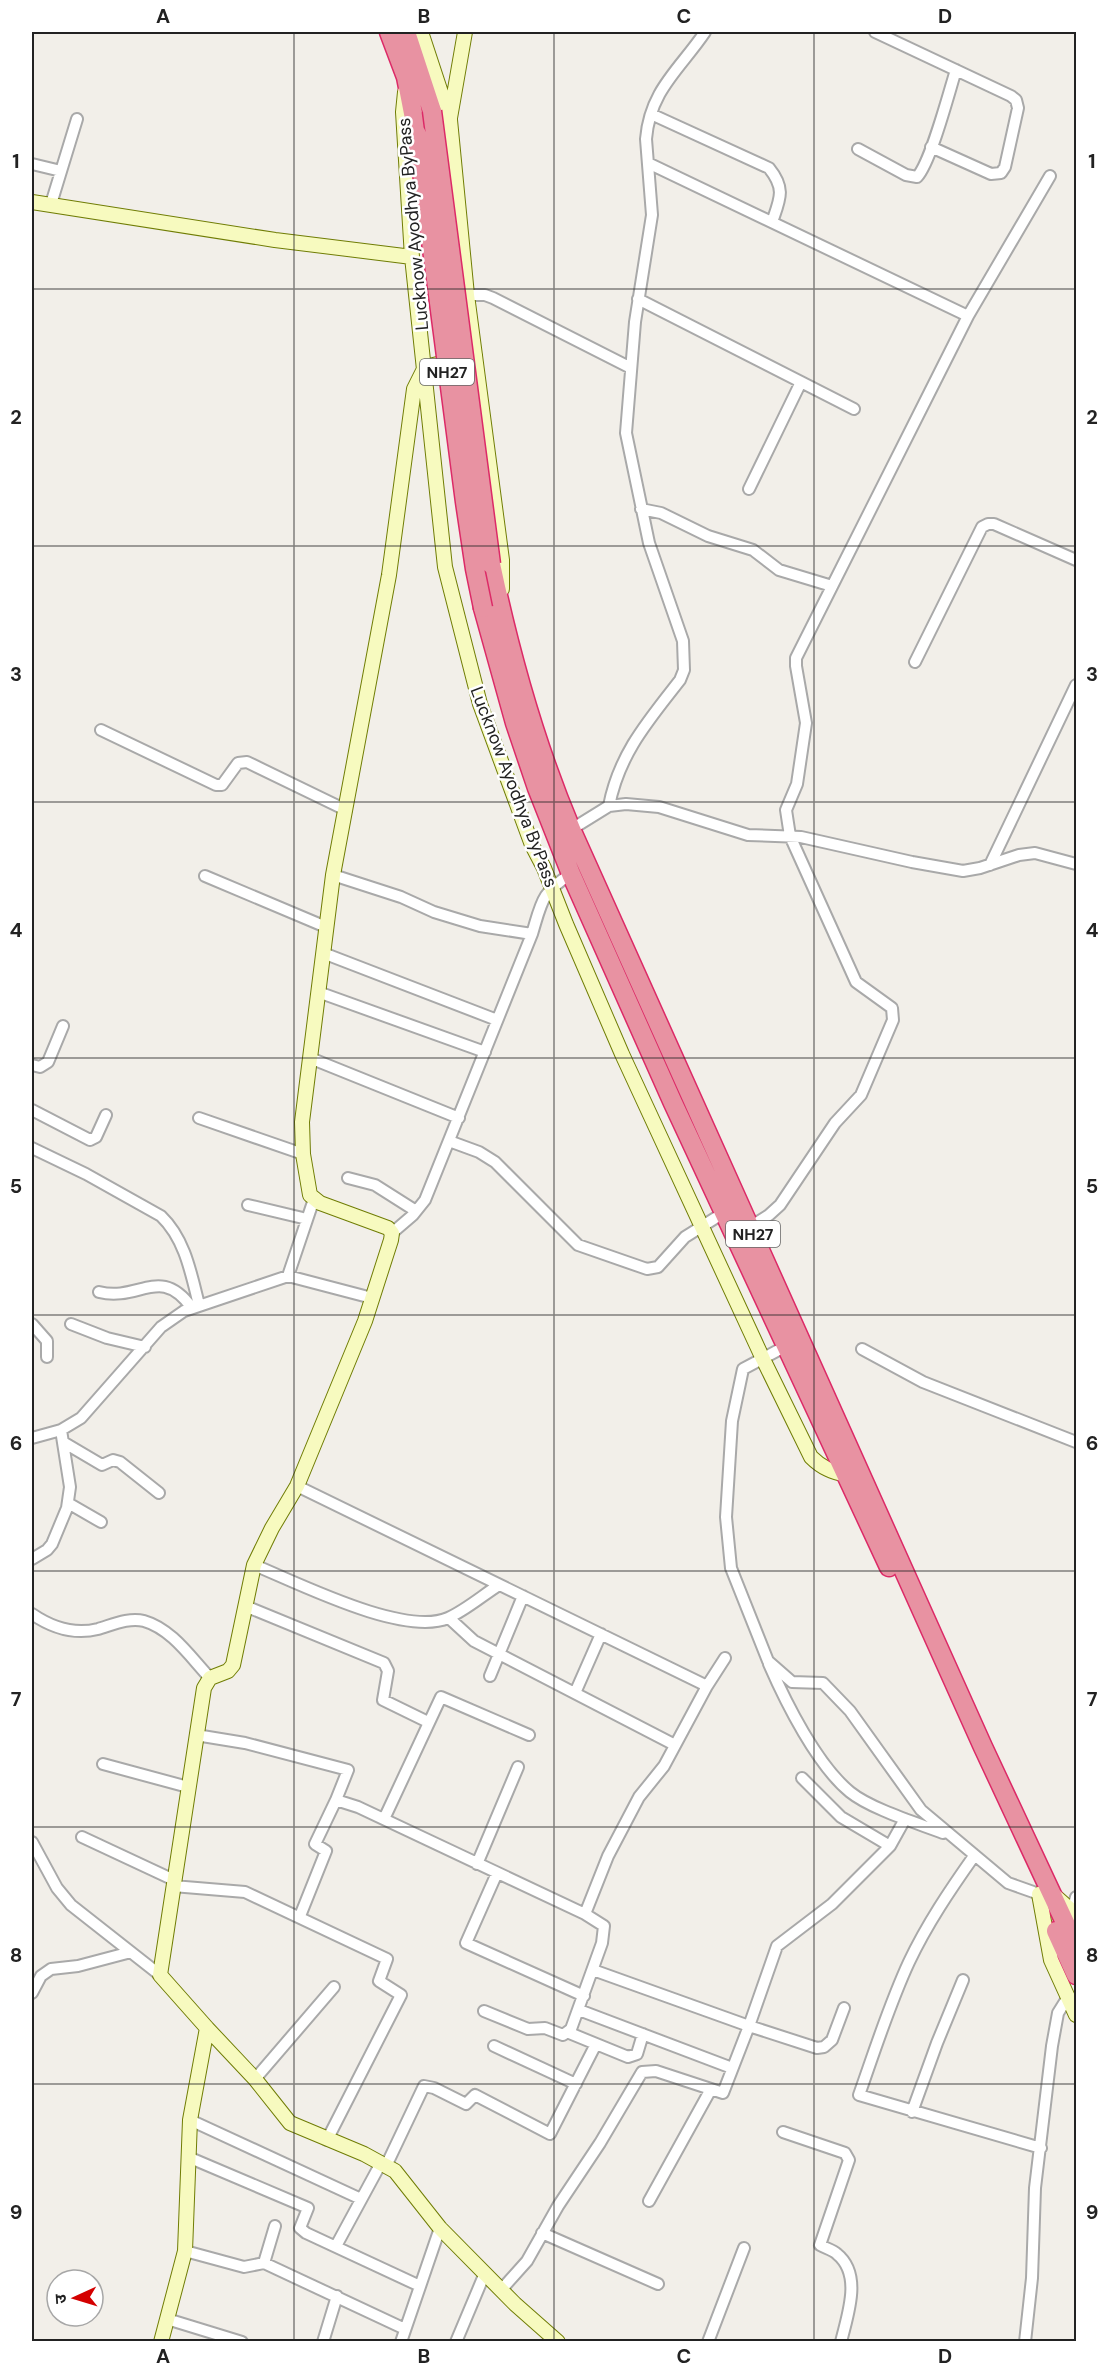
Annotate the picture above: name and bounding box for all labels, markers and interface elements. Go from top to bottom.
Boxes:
text: A [156,3,170,29]
text: B [418,3,430,29]
text: C [677,3,691,29]
text: D [938,3,952,29]
street label: Lucknow Ayodhya ByPass [392,117,434,331]
text: 1 [12,148,20,174]
text: 1 [1088,148,1096,174]
road number: NH27 [420,359,474,385]
text: 2 [10,404,22,430]
text: 2 [1086,404,1098,430]
text: 3 [10,661,22,687]
text: 3 [1086,661,1098,687]
street label: Lucknow Ayodhya ByPass [465,683,563,891]
text: 4 [10,917,23,943]
text: 4 [1086,917,1099,943]
text: 5 [10,1173,22,1199]
text: 5 [1086,1173,1098,1199]
road number: NH27 [726,1221,780,1247]
text: 6 [10,1430,22,1456]
text: 6 [1086,1430,1098,1456]
text: 7 [11,1686,22,1712]
text: 7 [1087,1686,1098,1712]
text: 8 [10,1942,22,1968]
text: 8 [1086,1942,1098,1968]
text: 9 [10,2199,22,2225]
text: 9 [1086,2199,1098,2225]
north arrow [45,2268,105,2328]
text: उ [50,2293,71,2304]
text: A [156,2343,170,2369]
text: B [418,2343,430,2369]
text: C [677,2343,691,2369]
text: D [938,2343,952,2369]

